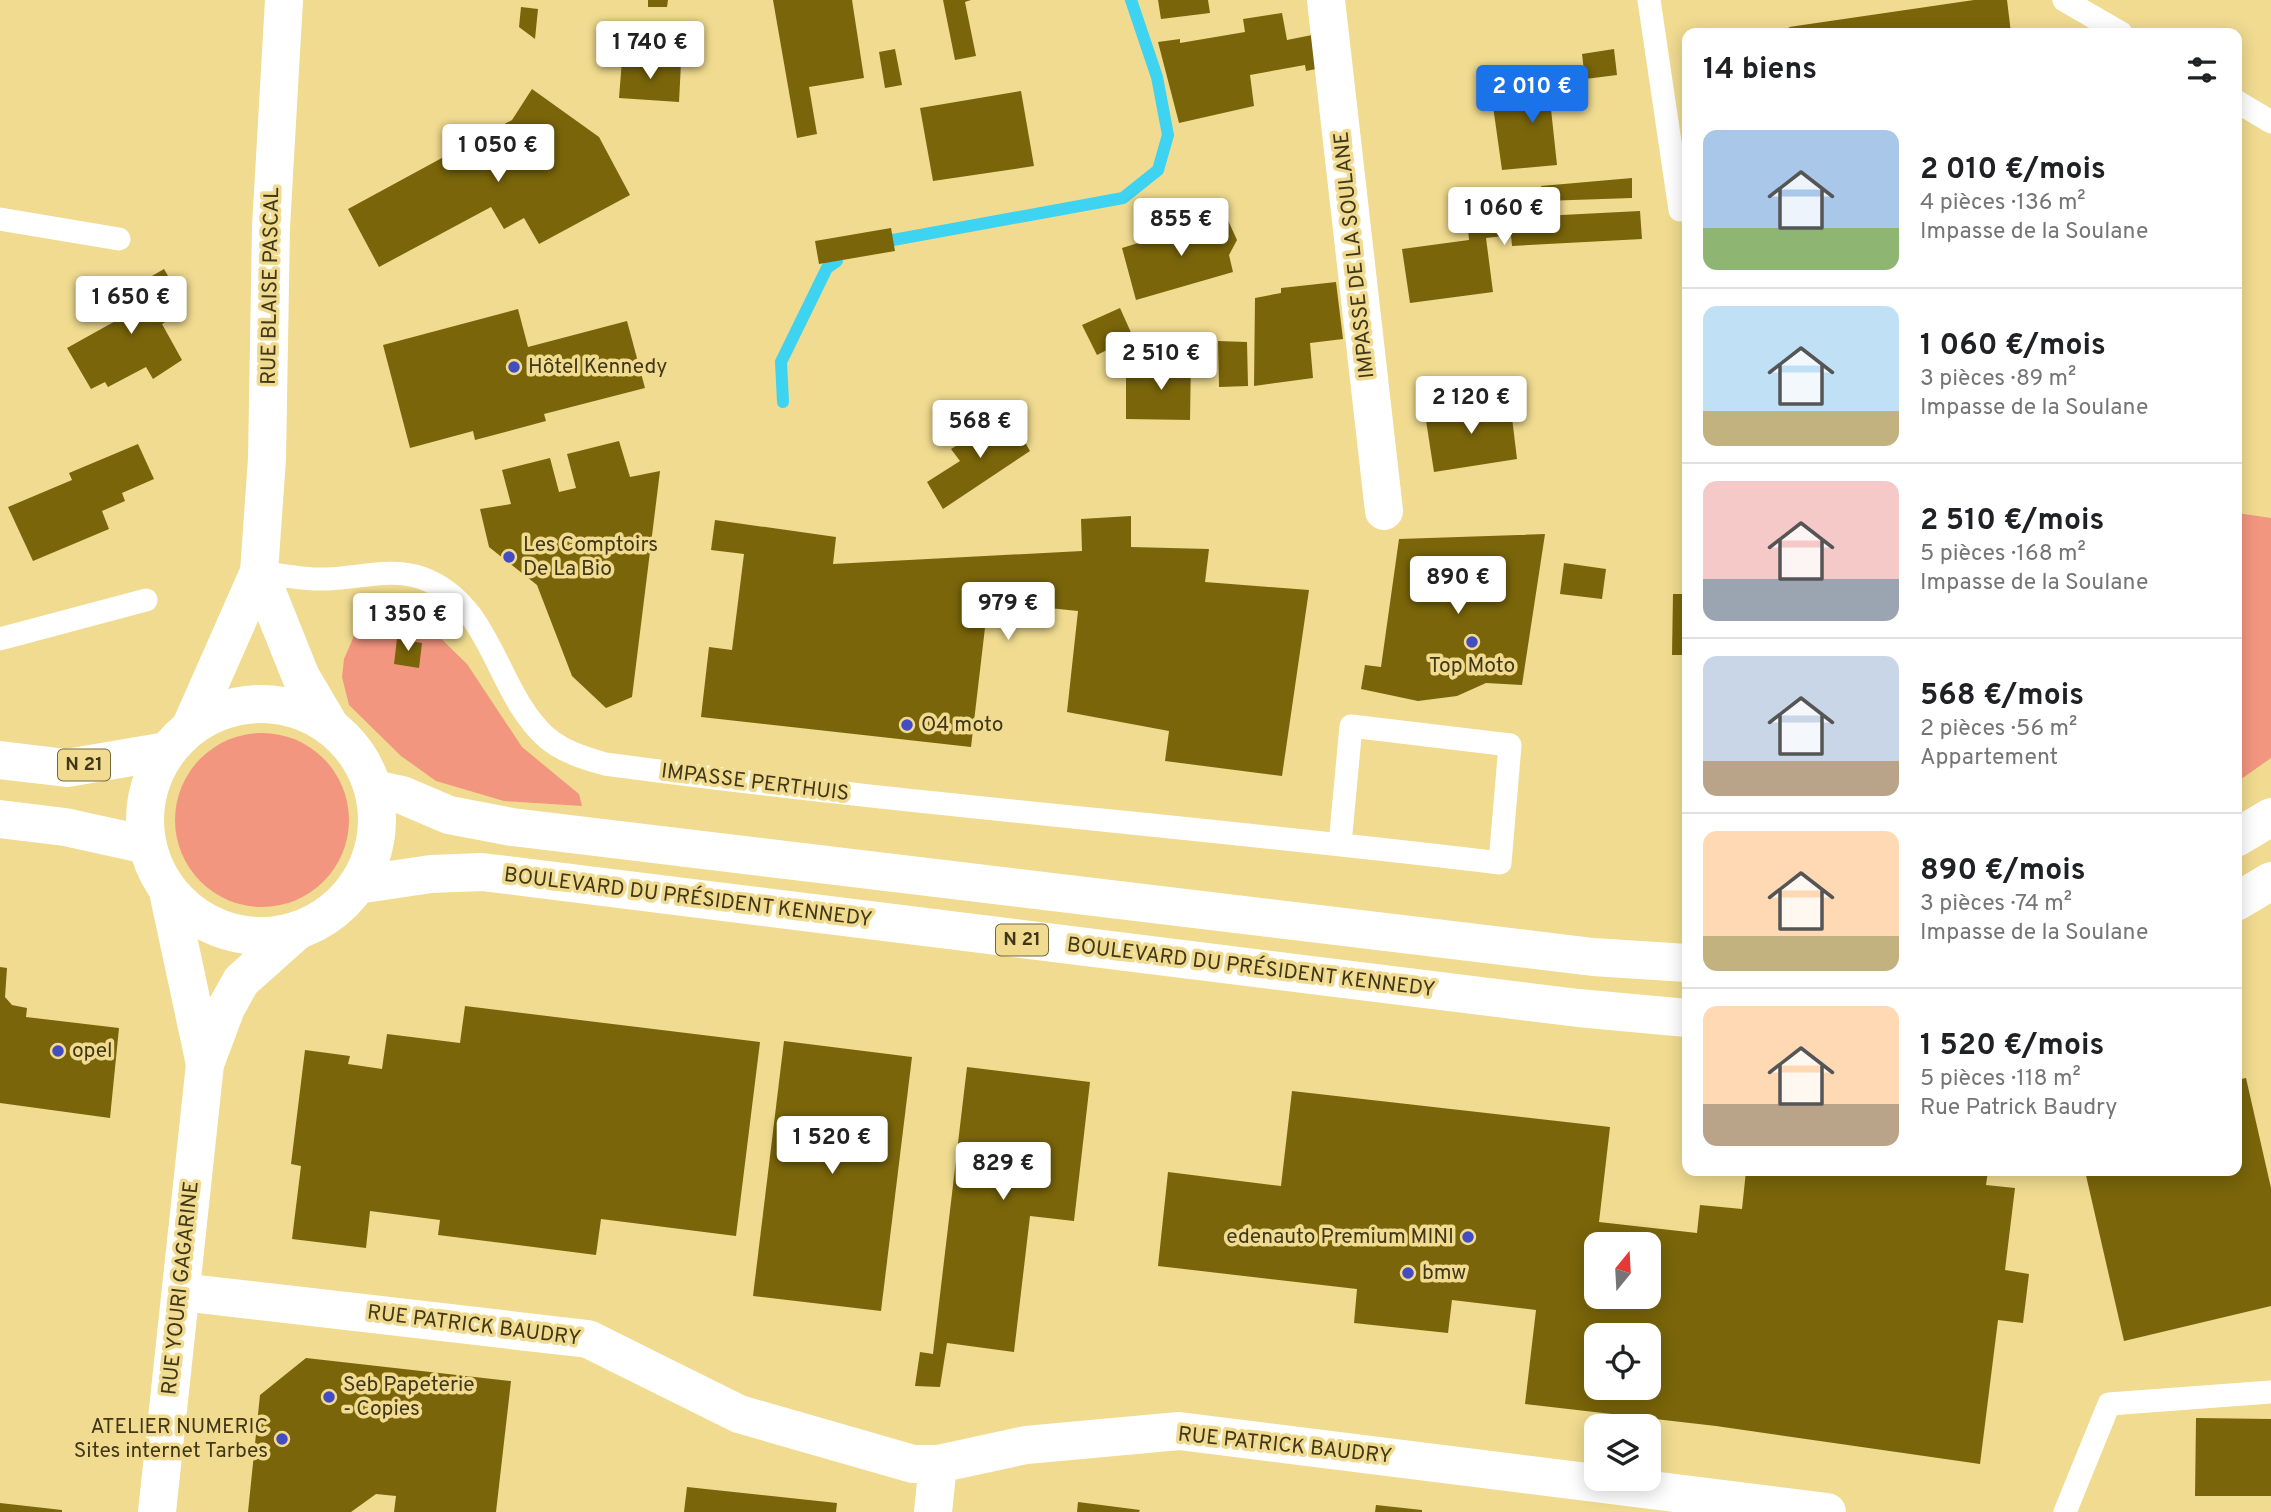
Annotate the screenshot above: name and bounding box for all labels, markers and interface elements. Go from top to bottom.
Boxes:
pin: 1 740 € [585,22,715,81]
text: 1 740 € [612,29,688,58]
icon: filters [2183,51,2221,89]
text: 14 biens [1703,52,1817,89]
pin: 2 010 € [1467,66,1597,125]
text: 2 010 € [1492,73,1572,102]
pin: 1 050 € [433,124,563,184]
street label: IMPASSE DE LA SOULANE [1329,130,1381,380]
text: 1 050 € [458,132,538,161]
text: 2 010 €/mois [1920,152,2106,189]
icon: home [1759,158,1843,242]
street label: RUE BLAISE PASCAL [256,187,286,385]
pin: 1 060 € [1439,188,1569,247]
text: 4 pièces · 136 m² [1920,189,2086,218]
text: 1 060 € [1464,195,1544,224]
pin: 855 € [1132,198,1230,258]
text: 855 € [1150,206,1212,235]
text: Impasse de la Soulane [1920,218,2148,247]
pin: 1 650 € [66,276,196,336]
text: 1 650 € [92,284,170,313]
text: 1 060 €/mois [1920,328,2106,365]
pin: 2 510 € [1096,332,1226,392]
icon: home [1759,334,1843,418]
text: 2 510 € [1122,340,1200,369]
place label: Hôtel Kennedy [528,354,667,381]
marker: Hôtel Kennedy [506,359,522,375]
text: 3 pièces · 89 m² [1920,365,2076,394]
pin: 2 120 € [1406,376,1536,436]
text: 2 120 € [1432,384,1510,413]
text: Impasse de la Soulane [1920,394,2148,423]
pin: 568 € [931,400,1029,460]
text: 568 € [948,408,1012,437]
text: 2 510 €/mois [1920,503,2104,540]
icon: home [1759,509,1843,593]
place label: Les Comptoirs De La Bio [523,532,658,583]
text: 5 pièces · 168 m² [1920,540,2086,569]
marker: Les Comptoirs De La Bio [501,549,517,565]
pin: 890 € [1409,556,1507,616]
text: 890 € [1426,564,1490,593]
text: Impasse de la Soulane [1920,569,2148,598]
pin: 979 € [959,582,1057,642]
text: 979 € [978,590,1038,619]
pin: 1 350 € [343,594,473,653]
text: 1 350 € [369,601,447,630]
marker: Top Moto [1464,634,1480,650]
place label: Top Moto [1429,653,1515,680]
text: 568 €/mois [1920,678,2084,715]
icon: home [1759,684,1843,768]
place label: O4 moto [921,712,1003,739]
text: 2 pièces · 56 m² [1920,715,2077,744]
marker: O4 moto [899,717,915,733]
text: Appartement [1920,744,2058,773]
road number: N 21 [58,750,110,780]
street label: IMPASSE PERTHUIS [659,758,851,808]
text: 890 €/mois [1920,853,2085,890]
icon: home [1759,859,1843,943]
street label: BOULEVARD DU PRÉSIDENT KENNEDY [502,861,874,934]
text: 3 pièces · 74 m² [1920,890,2072,919]
text: Impasse de la Soulane [1920,919,2148,948]
road number: N 21 [996,924,1048,956]
street label: BOULEVARD DU PRÉSIDENT KENNEDY [1065,931,1437,1004]
text: 1 520 €/mois [1920,1028,2104,1065]
icon: home [1759,1034,1843,1118]
place label: opel [72,1038,113,1065]
marker: opel [50,1043,66,1059]
text: 5 pièces · 118 m² [1920,1065,2081,1094]
text: Rue Patrick Baudry [1920,1094,2117,1123]
pin: 1 520 € [767,1116,897,1176]
text: 1 520 € [793,1124,871,1153]
pin: 829 € [954,1142,1052,1202]
text: 829 € [972,1150,1034,1179]
street label: RUE YOURI GAGARINE [156,1180,206,1396]
place label: edenauto Premium MINI [1226,1224,1454,1251]
marker: edenauto Premium MINI [1460,1229,1476,1245]
north arrow [1584,1232,1661,1309]
map controls [1584,1232,1661,1491]
place label: bmw [1422,1260,1466,1287]
marker: bmw [1400,1265,1416,1281]
street label: RUE PATRICK BAUDRY [366,1299,582,1353]
button: locate [1584,1323,1661,1400]
place label: Seb Papeterie - Copies [343,1372,475,1423]
marker: Seb Papeterie - Copies [321,1389,337,1405]
place label: ATELIER NUMERIC Sites internet Tarbes [74,1414,268,1465]
button: layers [1584,1414,1661,1491]
street label: RUE PATRICK BAUDRY [1177,1421,1393,1471]
marker: ATELIER NUMERIC Sites internet Tarbes [274,1431,290,1447]

